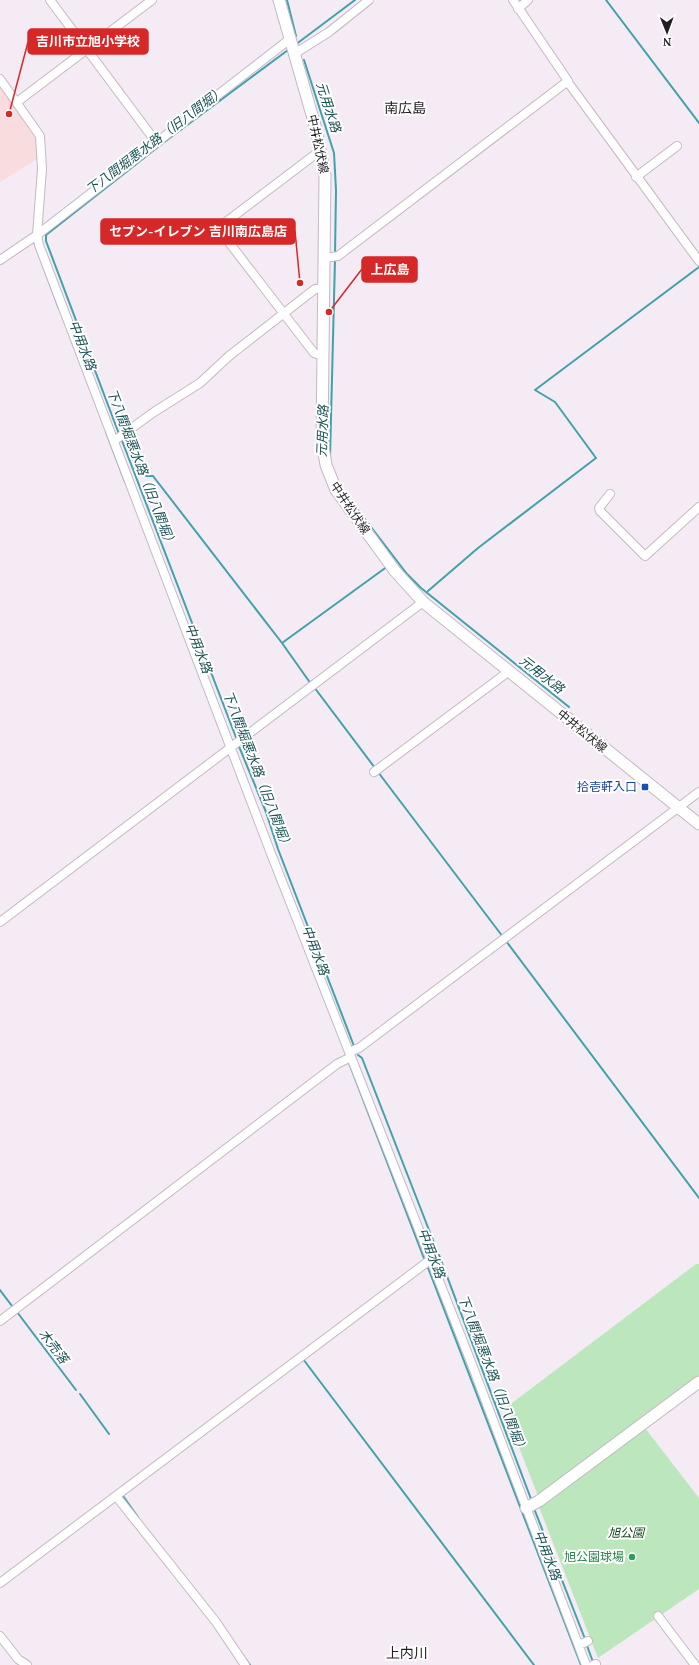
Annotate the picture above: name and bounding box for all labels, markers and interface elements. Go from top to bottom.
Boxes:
north arrow [647,12,687,52]
callout: 吉川市立旭小学校 [28,29,148,54]
text: 吉川市立旭小学校 [36,32,140,50]
text: N [662,35,671,49]
water label: 元用水路 [312,79,346,135]
water label: 下八間堀悪水路（旧八間堀） [82,82,228,198]
district label: 南広島 [384,98,426,117]
street label: 中井松伏線 [305,113,332,175]
callout: セブン-イレブン 吉川南広島店 [101,219,295,244]
text: セブン-イレブン 吉川南広島店 [109,222,287,240]
callout: 上広島 [362,257,417,282]
text: 上広島 [370,260,410,278]
water label: 中用水路 [65,317,101,373]
water label: 下八間堀悪水路（旧八間堀） [103,386,181,550]
water label: 元用水路 [312,404,332,457]
street label: 中井松伏線 [327,479,373,537]
water label: 中用水路 [181,620,217,676]
water label: 元用水路 [516,651,569,698]
water label: 下八間堀悪水路（旧八間堀） [219,688,297,852]
street label: 中井松伏線 [554,706,610,755]
place label: 拾壱軒入口 [577,779,637,794]
marker: 拾壱軒入口 [640,782,650,792]
water label: 中用水路 [298,922,334,978]
water label: 中用水路 [414,1225,450,1281]
water label: 下八間堀悪水路（旧八間堀） [454,1292,532,1456]
water label: 木売落 [35,1325,74,1369]
park label: 旭公園 [608,1525,646,1540]
water label: 中用水路 [530,1527,566,1583]
place label: 旭公園球場 [564,1549,624,1564]
marker: 旭公園球場 [627,1552,637,1562]
district label: 上内川 [386,1643,428,1662]

